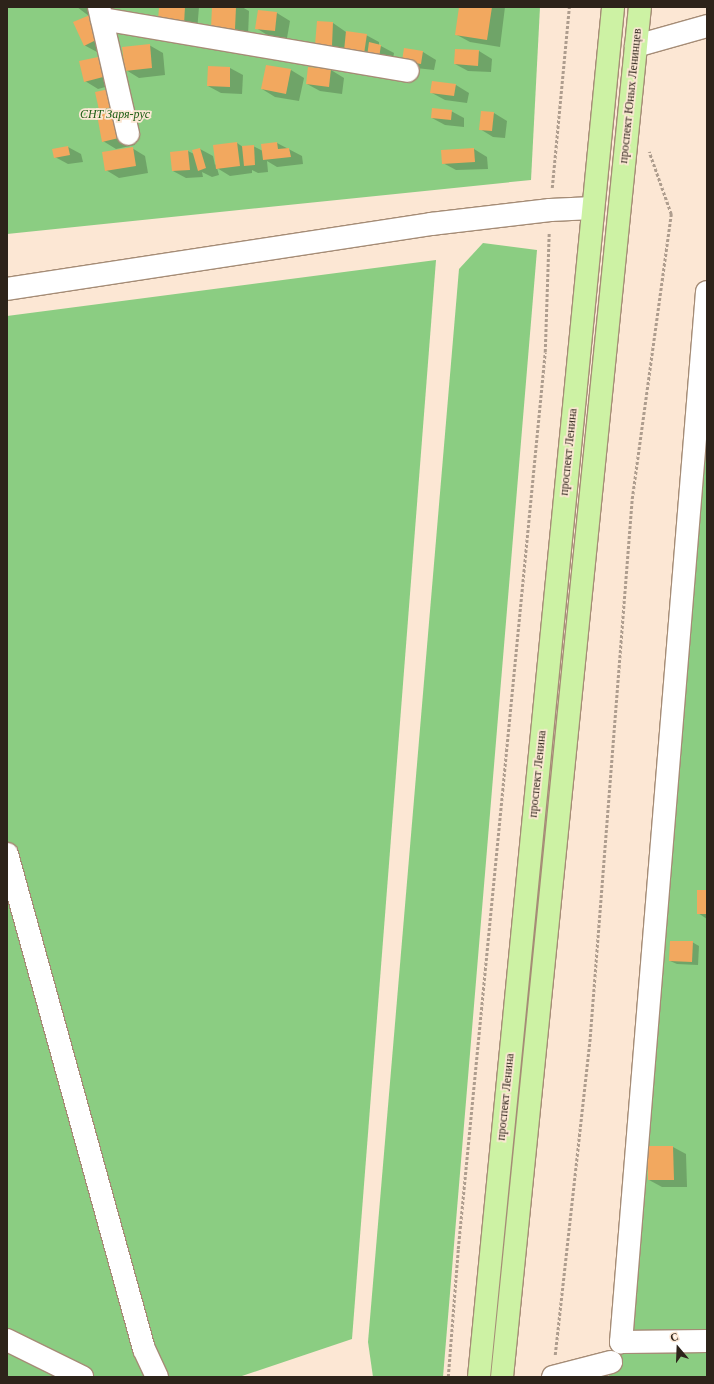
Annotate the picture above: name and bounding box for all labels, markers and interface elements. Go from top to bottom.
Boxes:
street label: проспект Юных Ленинцев [617,28,645,164]
park label: СНТ Заря-рус [80,108,150,122]
street label: проспект Ленина [557,408,581,496]
street label: проспект Ленина [526,730,550,818]
street label: проспект Ленина [494,1053,518,1141]
north arrow [658,1328,698,1368]
text: С [668,1330,680,1344]

